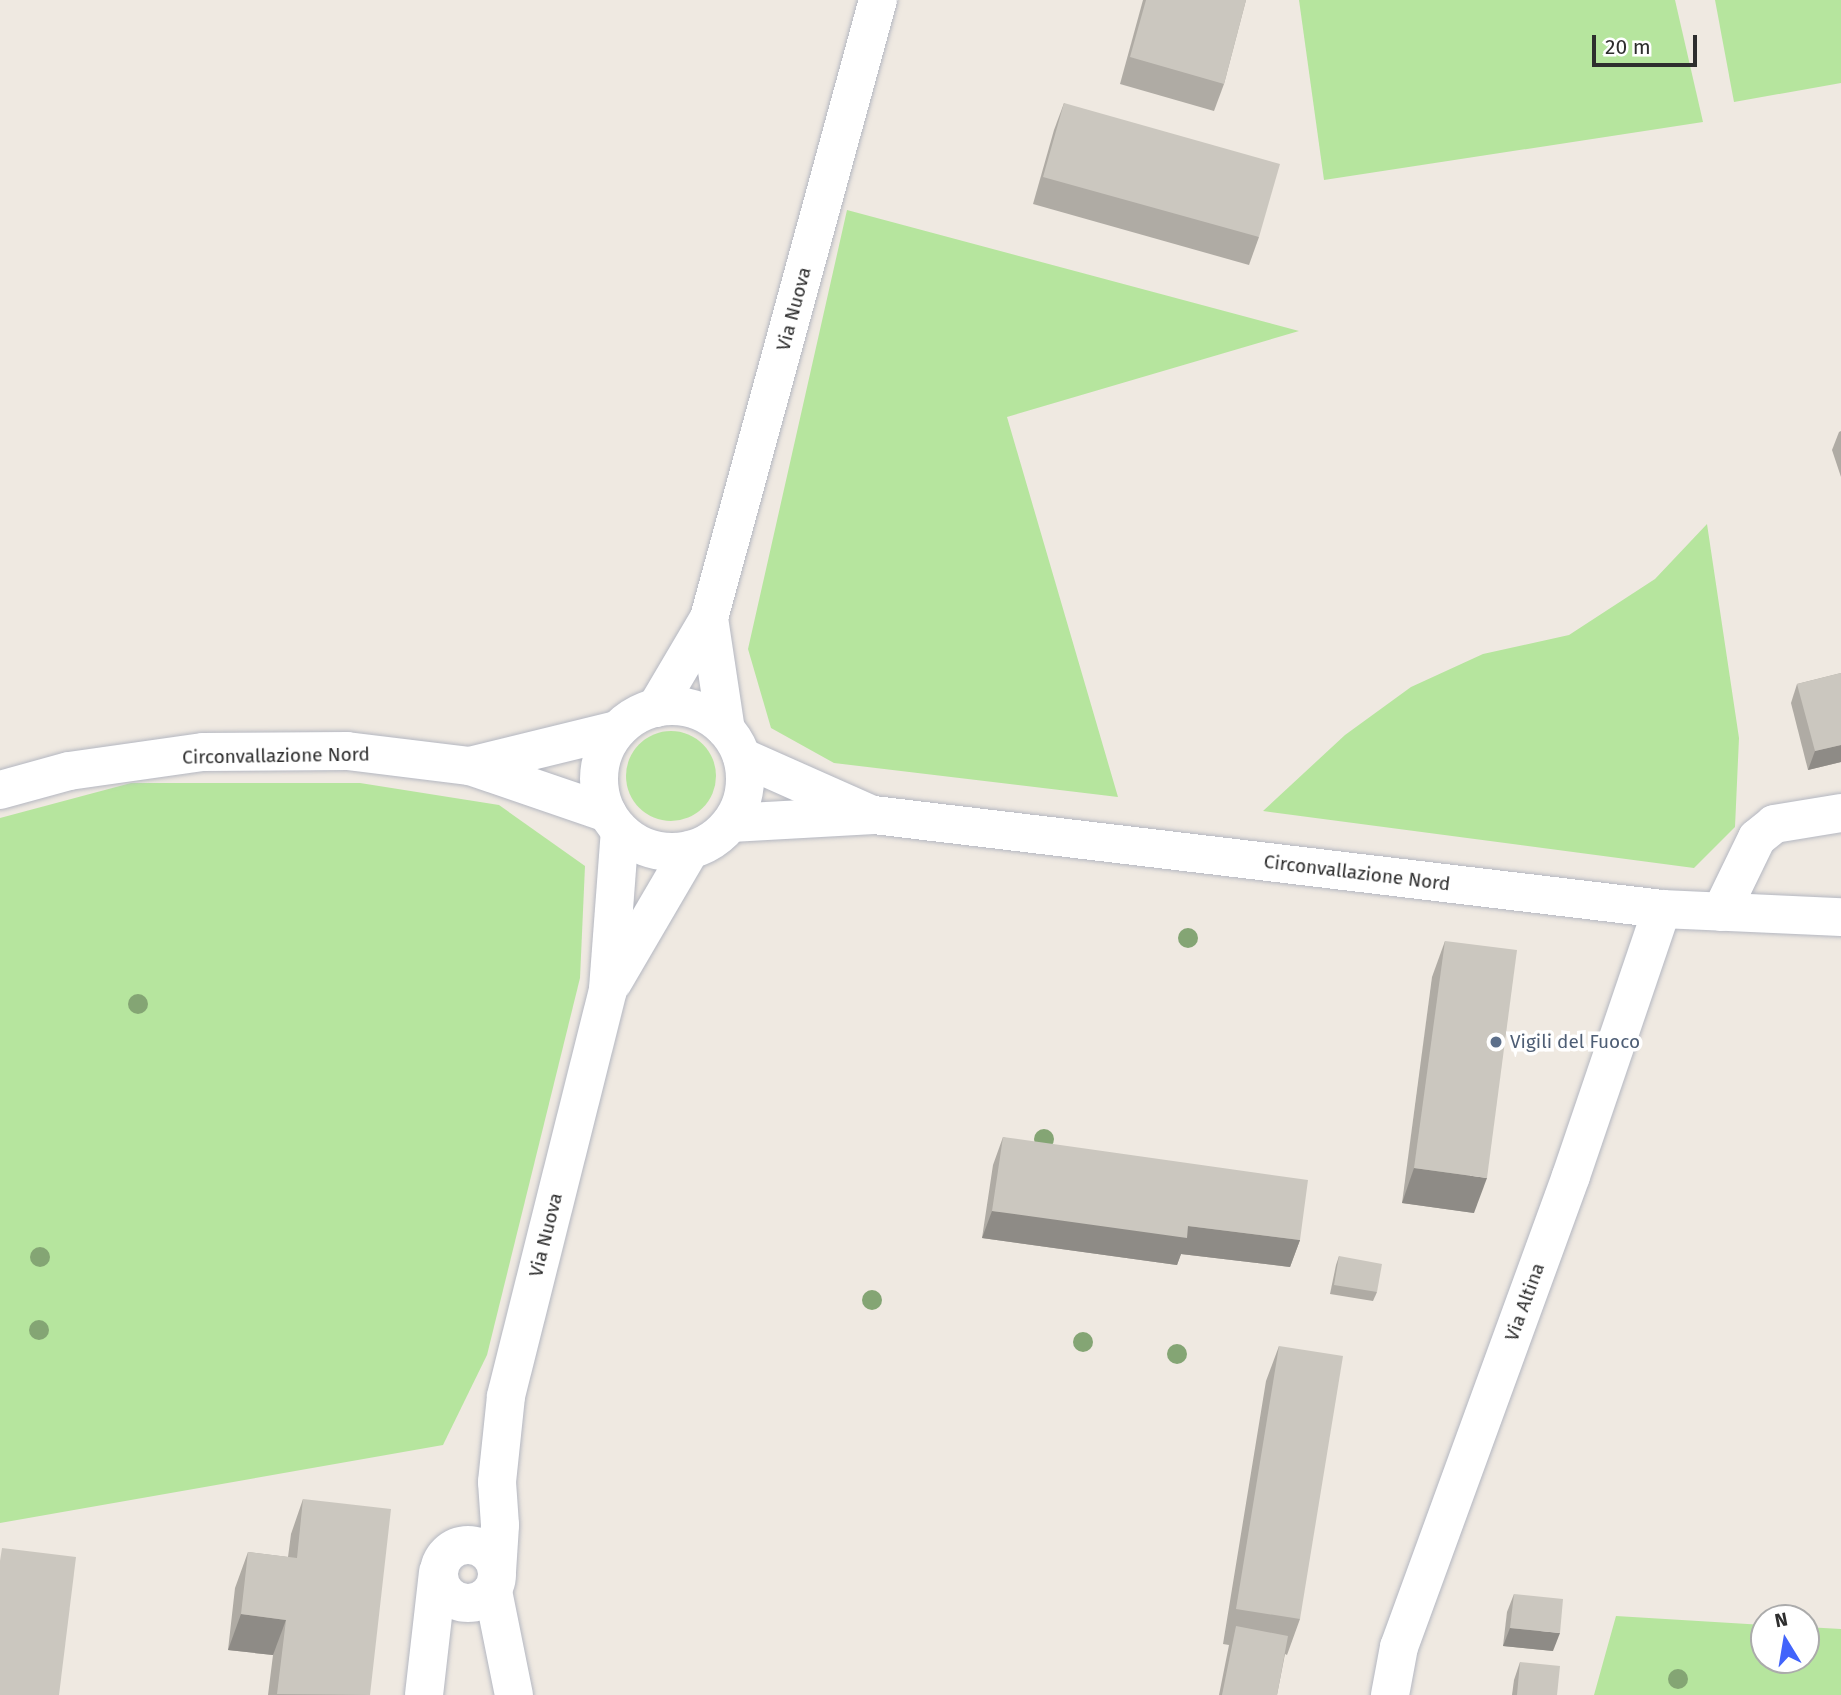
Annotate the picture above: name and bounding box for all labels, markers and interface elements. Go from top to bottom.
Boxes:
scale bar [1596,21,1701,65]
text: 20 m [1605,34,1651,60]
street label: Via Nuova [772,265,816,353]
street label: Circonvallazione Nord [182,743,370,769]
street label: Circonvallazione Nord [1263,850,1451,896]
place label: Vigili del Fuoco [1510,1031,1640,1053]
marker: Vigili del Fuoco [1488,1034,1504,1050]
street label: Via Nuova [525,1191,567,1279]
street label: Via Altina [1500,1260,1550,1344]
north arrow [1750,1604,1820,1674]
text: N [1773,1607,1790,1632]

